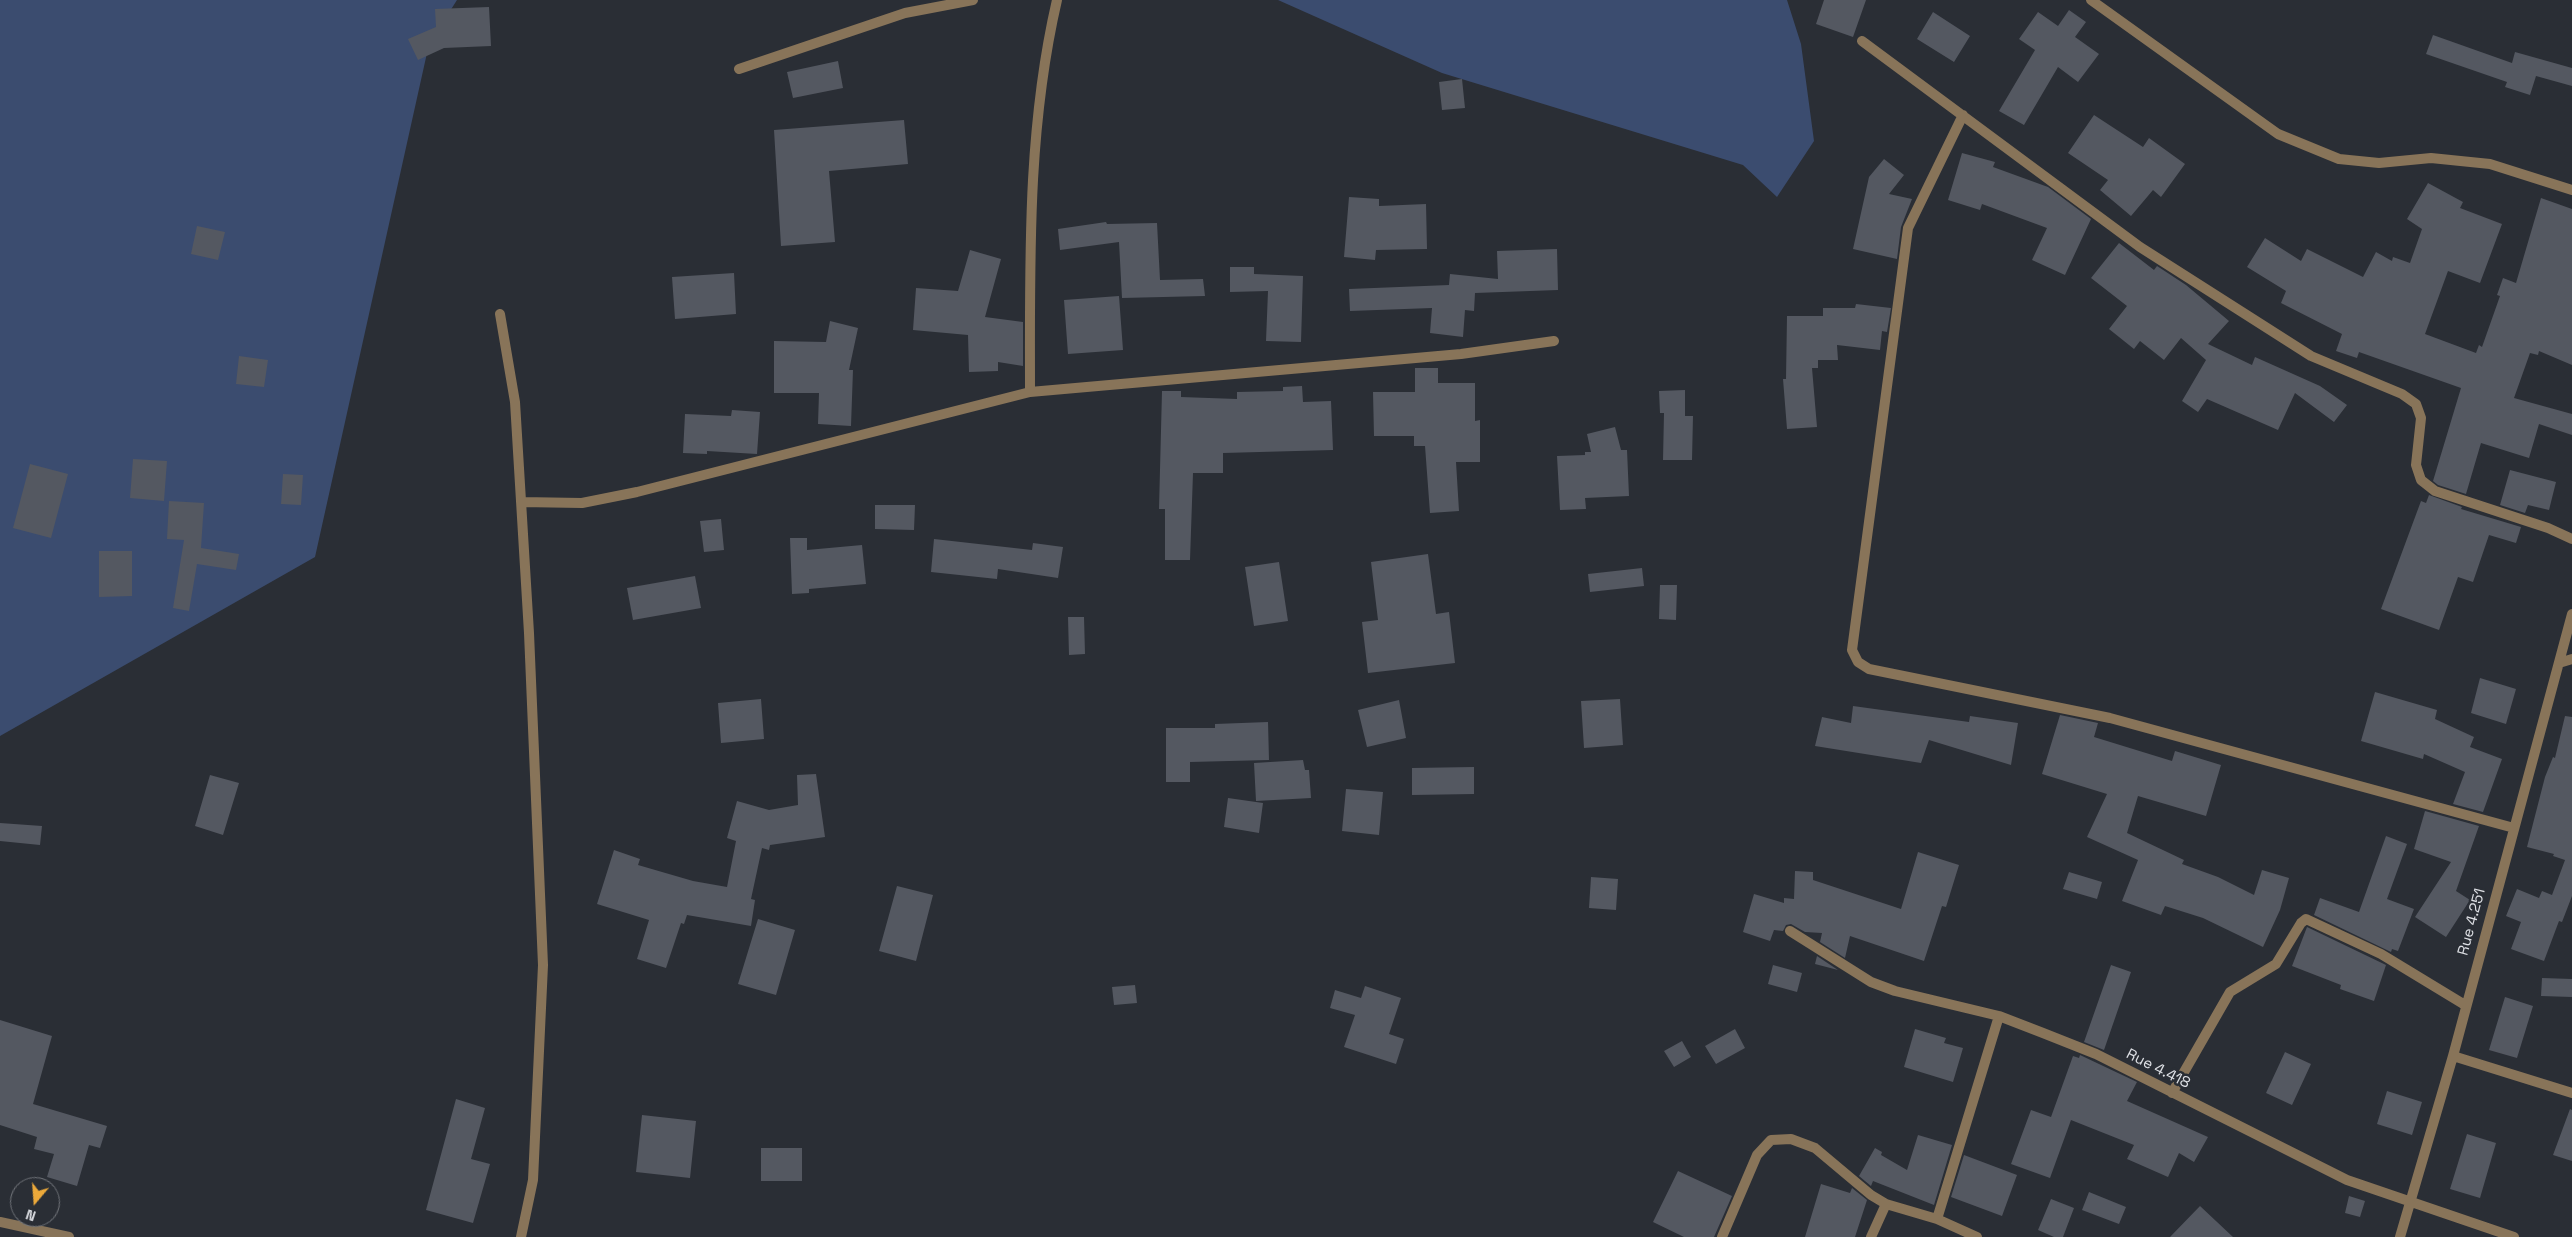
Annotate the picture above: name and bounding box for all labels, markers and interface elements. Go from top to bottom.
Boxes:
street label: Rue 4.251 [2454,887,2490,957]
street label: Rue 4.418 [2123,1045,2193,1093]
north arrow [10,1177,60,1227]
text: N [23,1205,38,1225]

